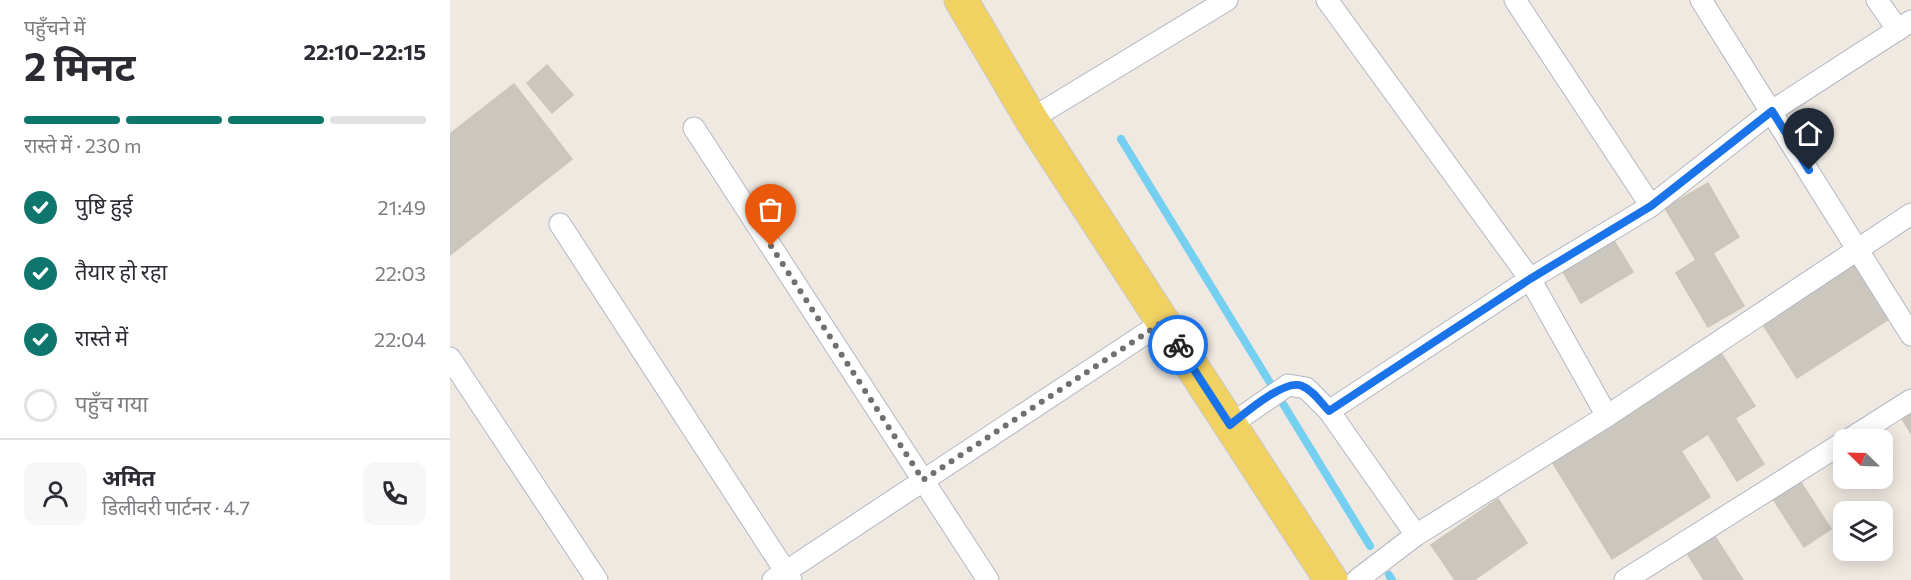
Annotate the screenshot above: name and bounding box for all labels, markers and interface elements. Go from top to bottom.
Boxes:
text: पहुँचने में [24,15,86,39]
text: 22:10–22:15 [303,38,426,65]
text: 2 मिनट [24,41,136,89]
pin [1783,108,1834,170]
icon: home [1792,117,1825,150]
text: रास्ते में · 230 m [24,133,142,157]
pin [745,184,796,246]
icon: check [24,191,57,224]
text: पुष्टि हुई [75,192,133,219]
icon: bag [754,193,787,226]
text: 21:49 [378,195,426,219]
icon: check [24,257,57,290]
text: तैयार हो रहा [75,258,167,285]
text: 22:03 [375,261,426,285]
courier [1148,315,1208,375]
icon: check [24,323,57,356]
text: रास्ते में [75,324,128,351]
text: 22:04 [374,327,426,351]
icon: bike [1162,329,1195,362]
text: पहुँच गया [75,390,148,417]
north arrow [1833,429,1893,489]
map controls [1833,429,1893,561]
button: person [24,462,87,525]
button: phone [363,462,426,525]
text: अमित [102,464,155,491]
text: डिलीवरी पार्टनर · 4.7 [102,495,250,519]
button: layers [1833,501,1893,561]

